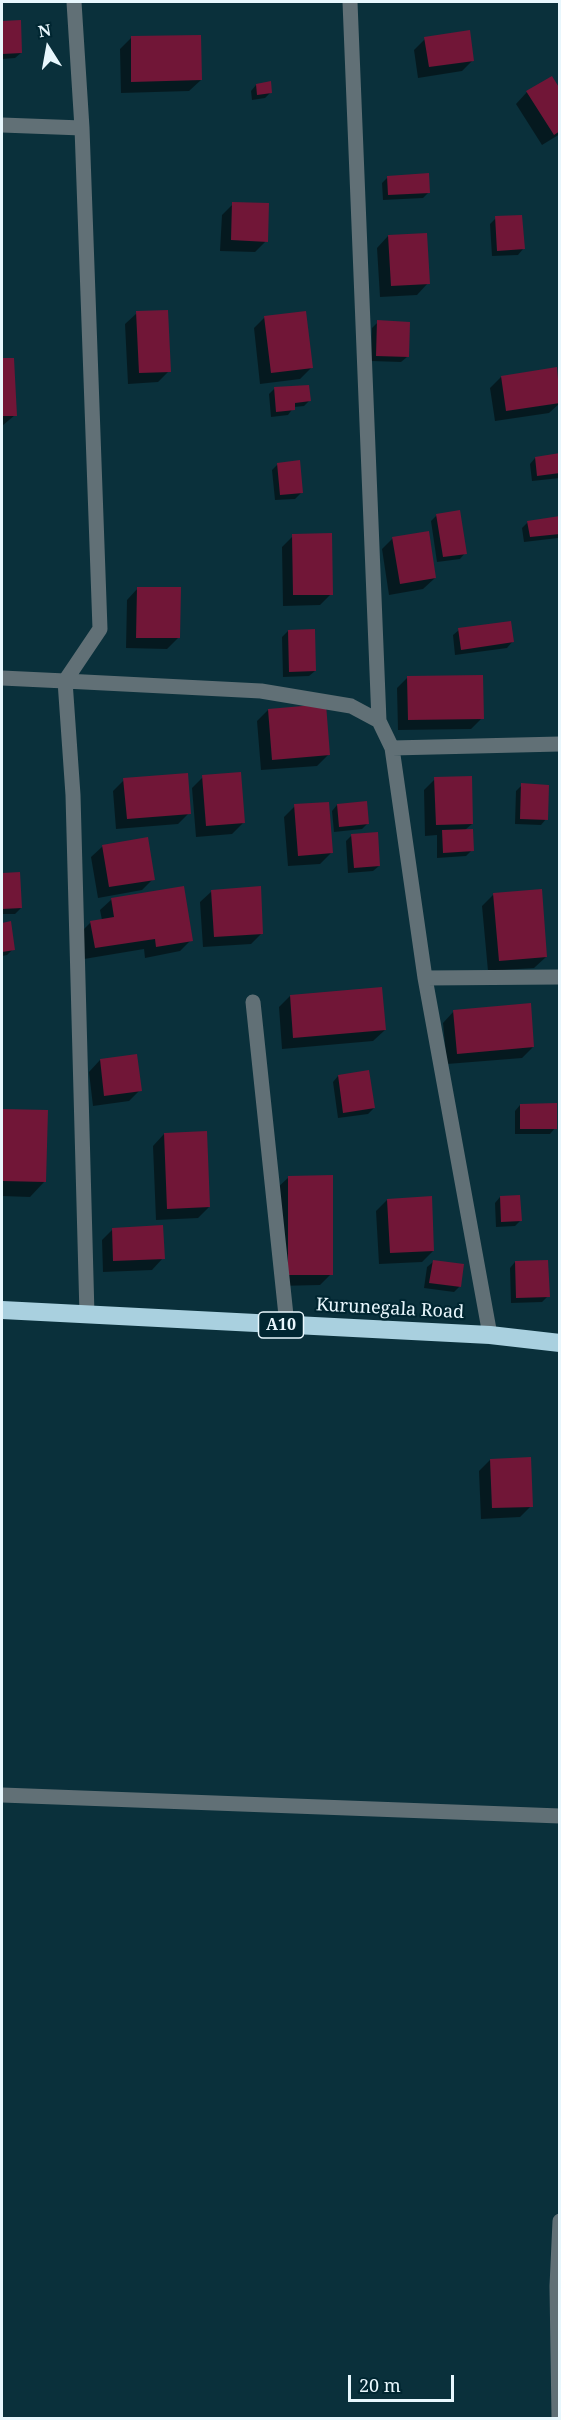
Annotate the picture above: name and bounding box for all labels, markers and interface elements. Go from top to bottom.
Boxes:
north arrow [18,18,78,78]
text: N [36,18,53,42]
street label: Kurunegala Road [315,1294,465,1324]
road number: A10 [258,1312,304,1338]
scale bar [351,2363,458,2401]
text: 20 m [359,2373,401,2397]

